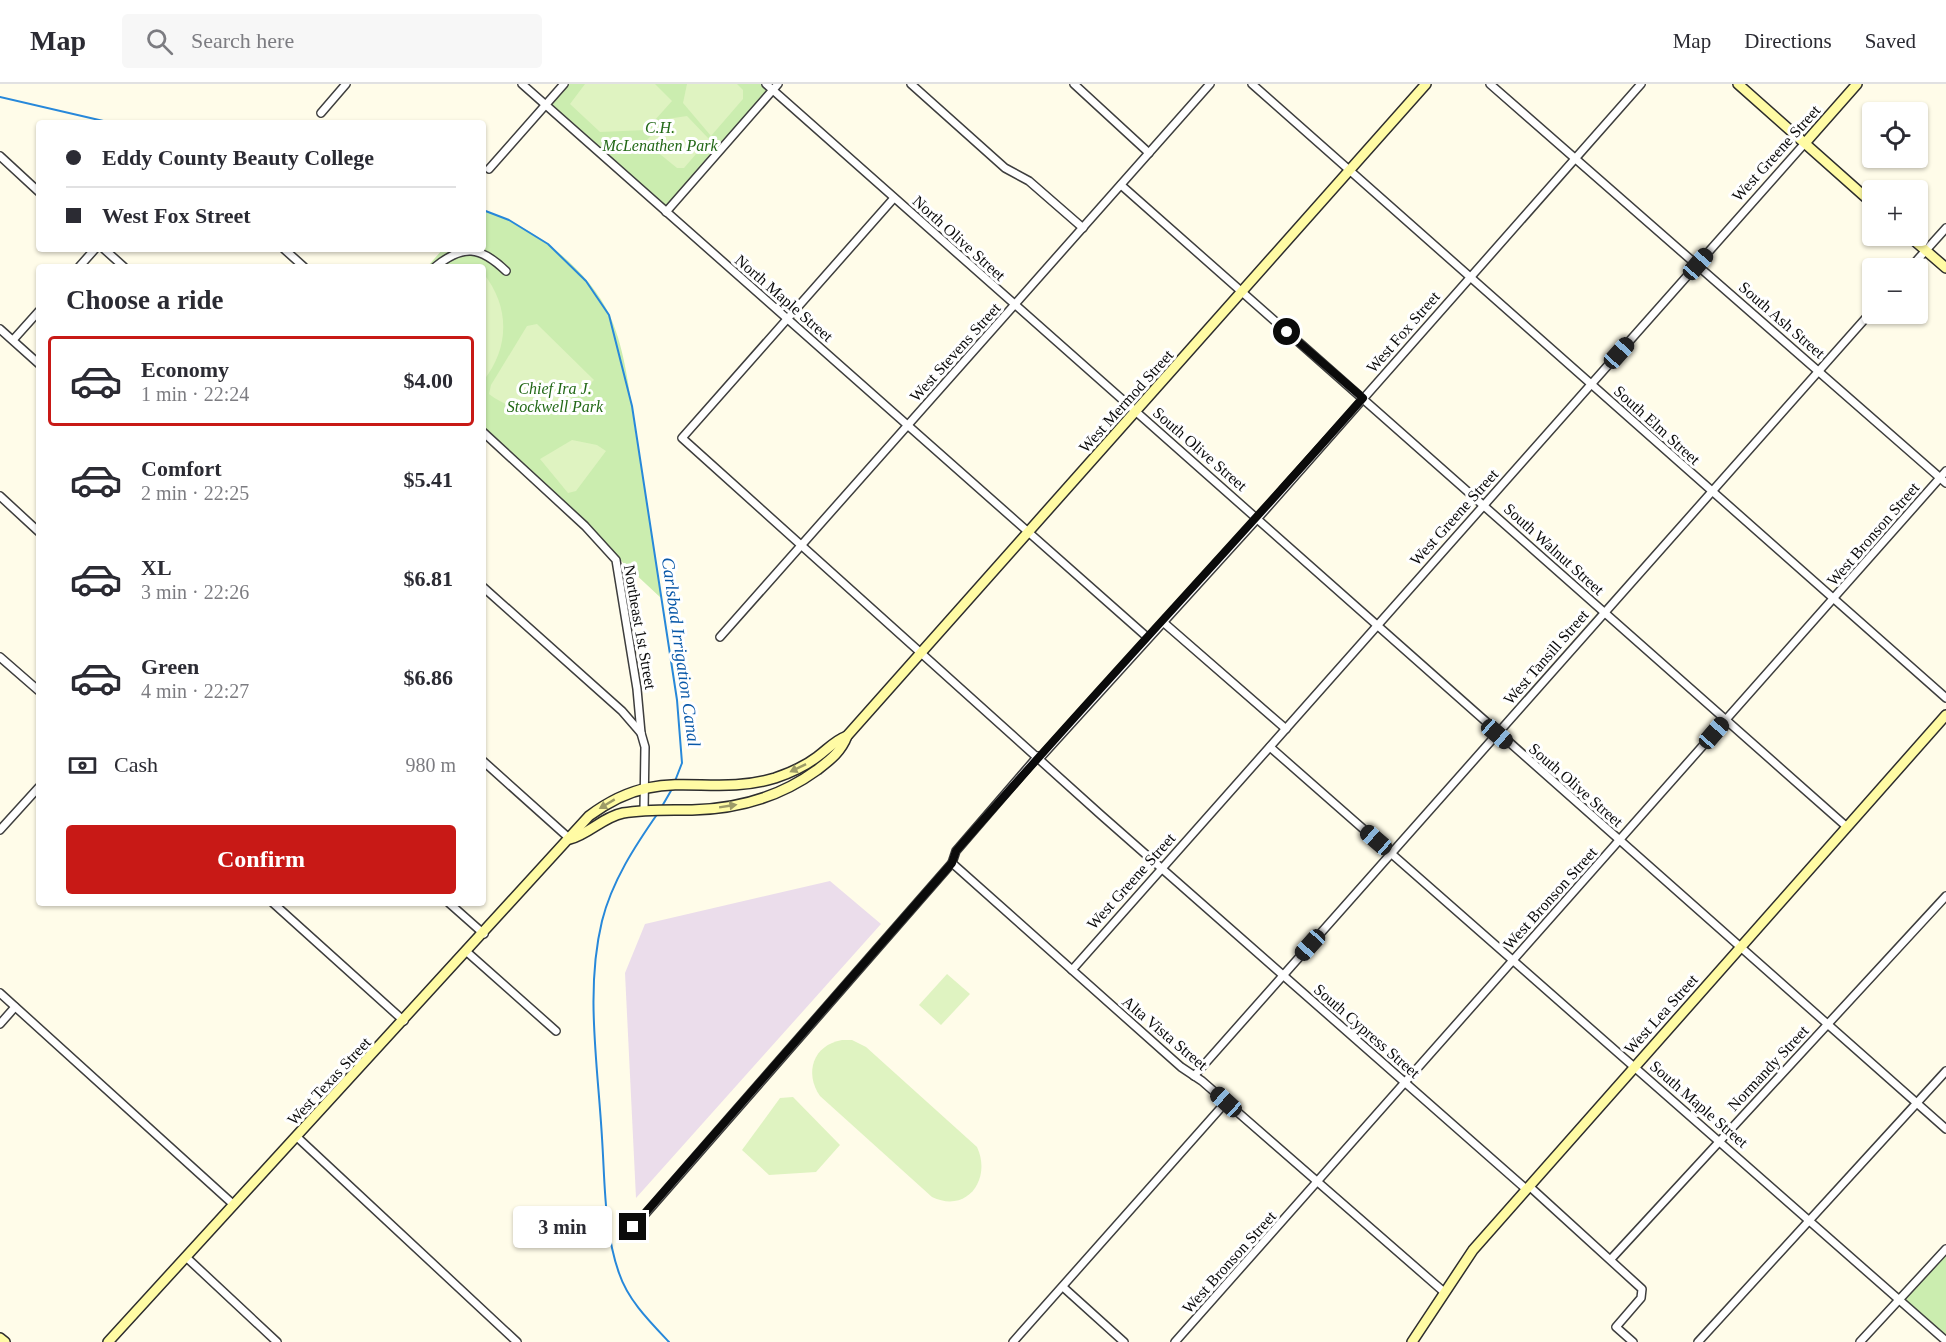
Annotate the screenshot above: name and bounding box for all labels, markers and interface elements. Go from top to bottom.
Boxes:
search box [122,14,542,68]
text: Map [30,25,86,56]
icon: search [143,25,176,58]
text: Search here [191,28,294,53]
text: Map [1673,29,1711,53]
text: Directions [1744,29,1832,53]
text: Saved [1865,29,1916,53]
street label: West Greene Street [1728,101,1824,204]
map controls [1862,102,1928,324]
button: locate [1862,102,1928,168]
park label: C.H. McLenathen Park [601,119,718,154]
text: Eddy County Beauty College [102,145,374,170]
button: + [1862,180,1928,246]
street label: North Olive Street [909,192,1009,284]
text: West Fox Street [102,203,251,228]
car [1679,245,1717,283]
street label: North Maple Street [731,251,837,346]
button: − [1862,258,1928,324]
street label: South Ash Street [1736,278,1829,362]
text: Choose a ride [66,285,224,315]
street label: West Fox Street [1363,288,1443,376]
street label: West Stevens Street [906,299,1004,405]
route start [1273,318,1300,345]
car [1600,334,1638,372]
street label: West Mermod Street [1076,346,1177,456]
icon: car [69,354,123,408]
text: Economy [141,357,229,382]
text: $4.00 [404,368,453,393]
park label: Chief Ira J. Stockwell Park [507,380,604,415]
street label: South Elm Street [1611,382,1704,468]
text: 1 min · 22:24 [141,383,249,405]
street label: South Olive Street [1150,404,1251,495]
icon: car [69,453,123,507]
text: Comfort [141,456,222,481]
street label: West Greene Street [1406,465,1502,568]
text: $5.41 [404,467,453,492]
street label: West Bronson Street [1824,479,1923,589]
text: 2 min · 22:25 [141,482,249,504]
street label: South Walnut Street [1501,500,1608,599]
icon: car [69,552,123,606]
text: XL [141,555,172,580]
water label: Carlsbad Irrigation Canal [658,556,704,748]
street label: Northeast 1st Street [621,563,659,691]
text: $6.81 [404,566,453,591]
text: 3 min · 22:26 [141,581,249,603]
street label: West Tansill Street [1500,606,1592,708]
icon: car [69,651,123,705]
text: Green [141,654,199,679]
text: $6.86 [404,665,453,690]
text: 4 min · 22:27 [141,680,249,702]
car [1695,714,1733,752]
car [1478,715,1516,753]
street label: South Olive Street [1526,740,1627,831]
icon: cash [66,749,99,782]
text: Cash [114,752,158,777]
text: 980 m [405,754,456,776]
one-way arrow [790,763,807,772]
one-way arrow [599,799,615,810]
one-way arrow [719,802,738,811]
car [1357,821,1395,859]
button: Confirm [66,825,456,894]
street label: West Greene Street [1083,829,1179,932]
street label: West Bronson Street [1500,843,1601,952]
car [1291,926,1329,964]
street label: West Lea Street [1621,970,1701,1057]
street label: South Cypress Street [1310,981,1424,1083]
street label: Alta Vista Street [1119,993,1211,1074]
street label: Normandy Street [1724,1022,1813,1115]
street label: West Texas Street [284,1033,374,1128]
street label: South Maple Street [1646,1057,1752,1152]
car [1207,1083,1245,1121]
callout: 3 min [513,1206,612,1248]
street label: West Bronson Street [1179,1207,1280,1316]
route end [619,1213,646,1240]
text: 3 min [538,1216,587,1238]

